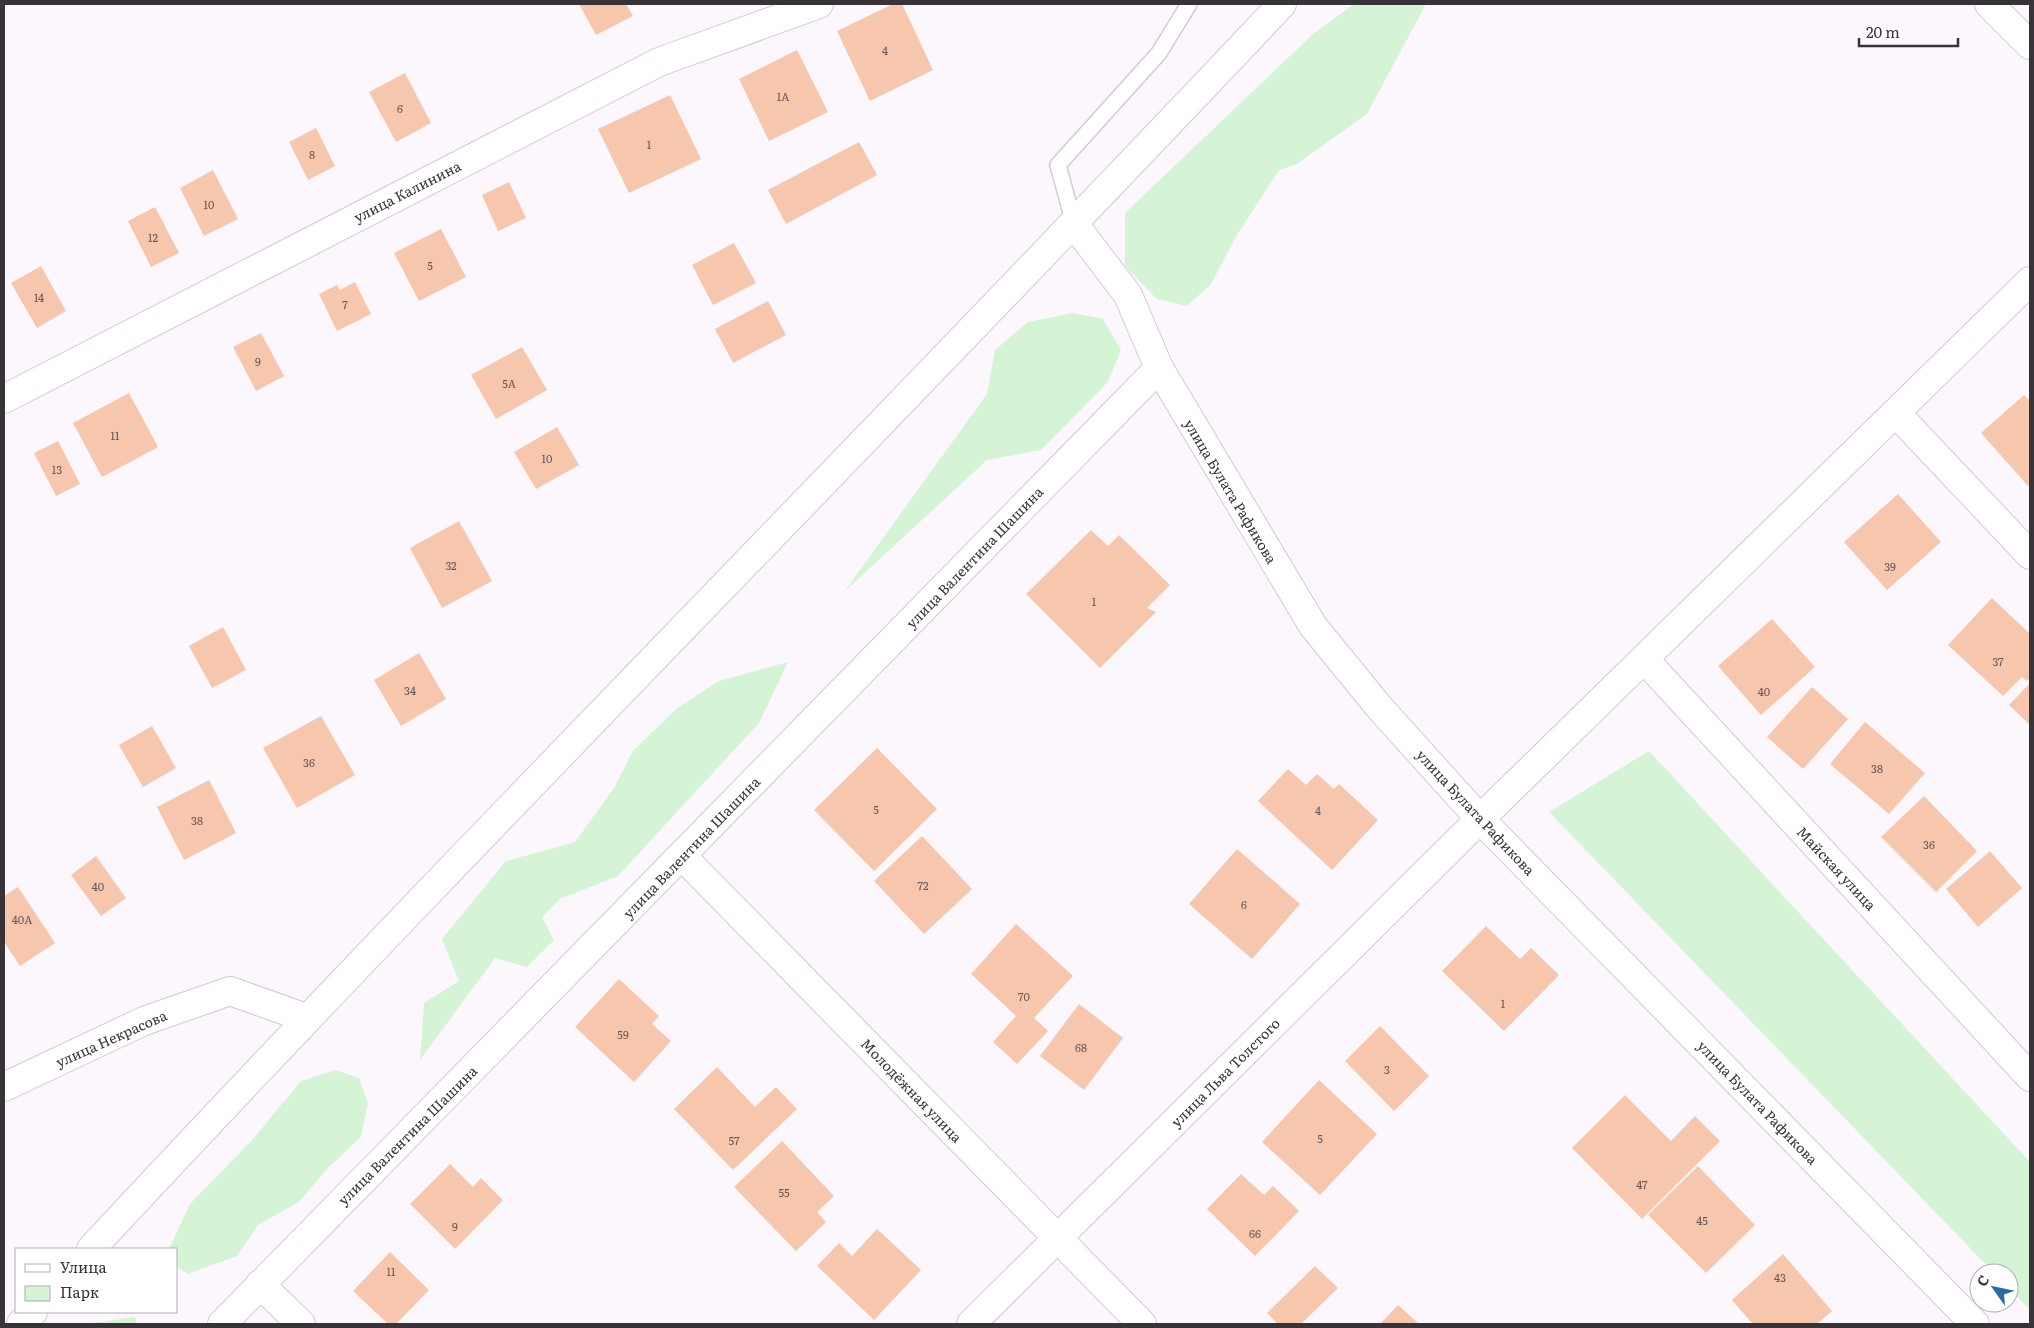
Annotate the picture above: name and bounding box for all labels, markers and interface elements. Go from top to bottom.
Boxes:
scale bar [1859,15,1958,47]
text: 20 m [1866,20,1900,43]
house number: 4 [882,42,888,58]
house number: 1А [777,88,789,104]
house number: 6 [397,100,403,116]
house number: 1 [647,136,652,152]
house number: 8 [309,146,315,162]
street label: улица Калинина [350,155,465,227]
house number: 10 [204,196,214,212]
house number: 12 [148,229,158,245]
house number: 5 [427,257,433,273]
house number: 14 [34,289,44,305]
house number: 7 [342,296,348,312]
house number: 9 [255,353,261,369]
house number: 5А [502,375,516,391]
street label: улица Булата Рафикова [1180,415,1282,567]
house number: 11 [111,427,120,443]
house number: 10 [542,450,552,466]
house number: 13 [52,461,62,477]
street label: улица Валентина Шашина [901,481,1047,632]
house number: 32 [445,557,457,573]
house number: 39 [1884,558,1896,574]
house number: 1 [1092,593,1097,609]
house number: 37 [1992,653,2004,669]
house number: 34 [404,682,416,698]
house number: 40 [1758,683,1770,699]
street label: улица Булата Рафикова [1412,745,1540,880]
house number: 36 [303,754,315,770]
house number: 38 [1871,760,1883,776]
street label: улица Валентина Шашина [618,771,764,922]
house number: 5 [873,801,879,817]
house number: 4 [1315,802,1321,818]
house number: 38 [191,812,203,828]
street label: Майская улица [1793,822,1881,915]
house number: 36 [1923,836,1935,852]
house number: 72 [917,877,929,893]
house number: 40 [92,878,104,894]
house number: 6 [1241,896,1247,912]
house number: 40А [12,911,32,927]
house number: 70 [1018,988,1030,1004]
house number: 1 [1501,995,1506,1011]
street label: улица Некрасова [52,1004,170,1071]
street label: улица Льва Толстого [1166,1013,1284,1131]
house number: 59 [617,1026,629,1042]
street label: Молодёжная улица [857,1033,967,1147]
street label: улица Булата Рафикова [1693,1036,1823,1169]
house number: 68 [1075,1039,1087,1055]
street label: улица Валентина Шашина [333,1061,481,1209]
house number: 3 [1384,1061,1390,1077]
house number: 5 [1317,1130,1323,1146]
house number: 57 [728,1132,740,1148]
house number: 47 [1636,1176,1648,1192]
house number: 55 [778,1184,790,1200]
house number: 45 [1696,1212,1708,1228]
house number: 9 [452,1218,458,1234]
house number: 66 [1249,1225,1261,1241]
legend [15,1248,178,1313]
text: Улица [60,1255,108,1278]
house number: 11 [387,1263,396,1279]
north arrow [1969,1263,2019,1313]
house number: 43 [1774,1269,1786,1285]
text: С [1971,1271,1993,1290]
text: Парк [60,1280,99,1303]

